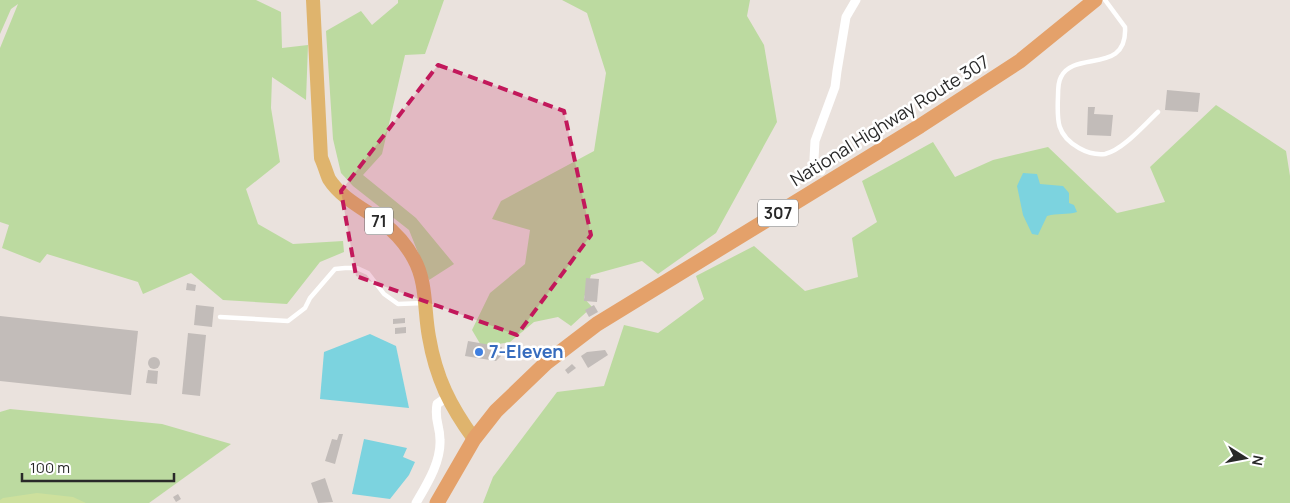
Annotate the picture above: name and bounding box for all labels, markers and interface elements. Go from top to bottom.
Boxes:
street label: National Highway Route 307 [785,49,993,191]
road number: 307 [758,200,798,227]
road number: 71 [365,208,393,235]
place label: 7-Eleven [489,339,564,363]
marker: 7-Eleven [473,346,485,358]
north arrow [1220,433,1270,483]
scale bar [22,450,175,482]
text: N [1248,454,1269,467]
text: 100 m [30,457,70,478]

